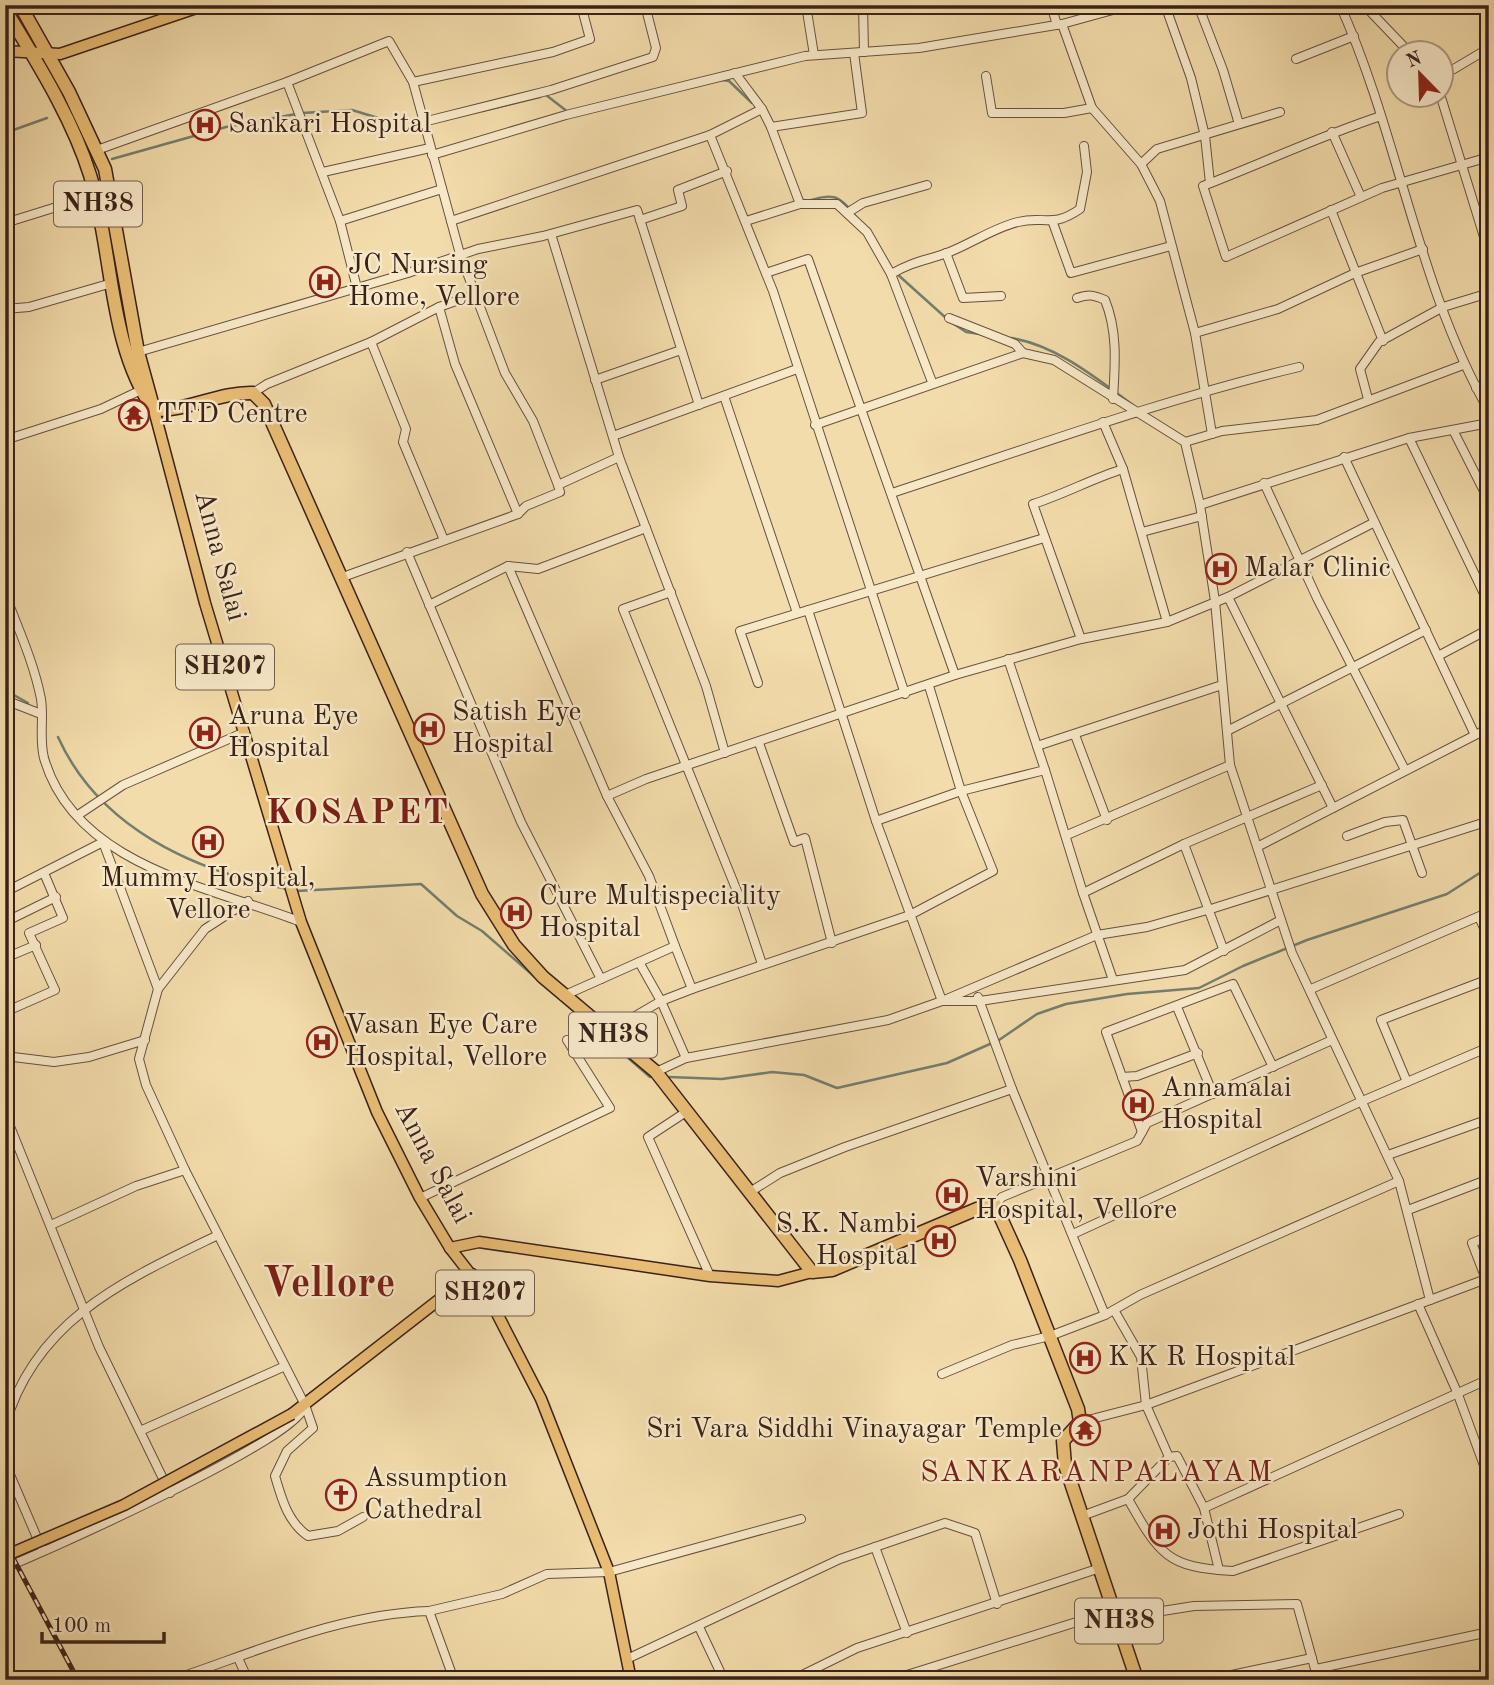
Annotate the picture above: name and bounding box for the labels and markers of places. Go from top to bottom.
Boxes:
hospital icon: Sankari Hospital [188,108,222,142]
place label: Sankari Hospital [228,111,431,139]
place label: JC Nursing Home, Vellore [348,252,520,312]
hospital icon: JC Nursing Home, Vellore [308,265,342,299]
temple icon: TTD Centre [117,398,151,432]
place label: TTD Centre [157,401,308,429]
hospital icon: Malar Clinic [1204,552,1238,586]
place label: Malar Clinic [1244,555,1391,583]
place label: Satish Eye Hospital [452,699,581,759]
place label: Aruna Eye Hospital [228,703,358,763]
hospital icon: Satish Eye Hospital [412,712,446,746]
hospital icon: Aruna Eye Hospital [188,716,222,750]
hospital icon: Mummy Hospital, Vellore [191,825,225,859]
place label: Mummy Hospital, Vellore [101,865,315,925]
place label: Cure Multispeciality Hospital [539,883,781,943]
hospital icon: Cure Multispeciality Hospital [499,896,533,930]
place label: Vasan Eye Care Hospital, Vellore [345,1012,547,1072]
hospital icon: Vasan Eye Care Hospital, Vellore [305,1025,339,1059]
place label: Annamalai Hospital [1161,1075,1291,1135]
hospital icon: Annamalai Hospital [1121,1088,1155,1122]
place label: Varshini Hospital, Vellore [975,1165,1177,1225]
hospital icon: Varshini Hospital, Vellore [935,1178,969,1212]
place label: S.K. Nambi Hospital [775,1211,917,1271]
hospital icon: S.K. Nambi Hospital [923,1224,957,1258]
hospital icon: K K R Hospital [1068,1341,1102,1375]
place label: K K R Hospital [1108,1344,1295,1372]
temple icon: Sri Vara Siddhi Vinayagar Temple [1068,1413,1102,1447]
place label: Sri Vara Siddhi Vinayagar Temple [646,1416,1062,1444]
place label: Assumption Cathedral [364,1465,508,1525]
church icon: Assumption Cathedral [324,1478,358,1512]
hospital icon: Jothi Hospital [1147,1514,1181,1548]
place label: Jothi Hospital [1187,1517,1358,1545]

